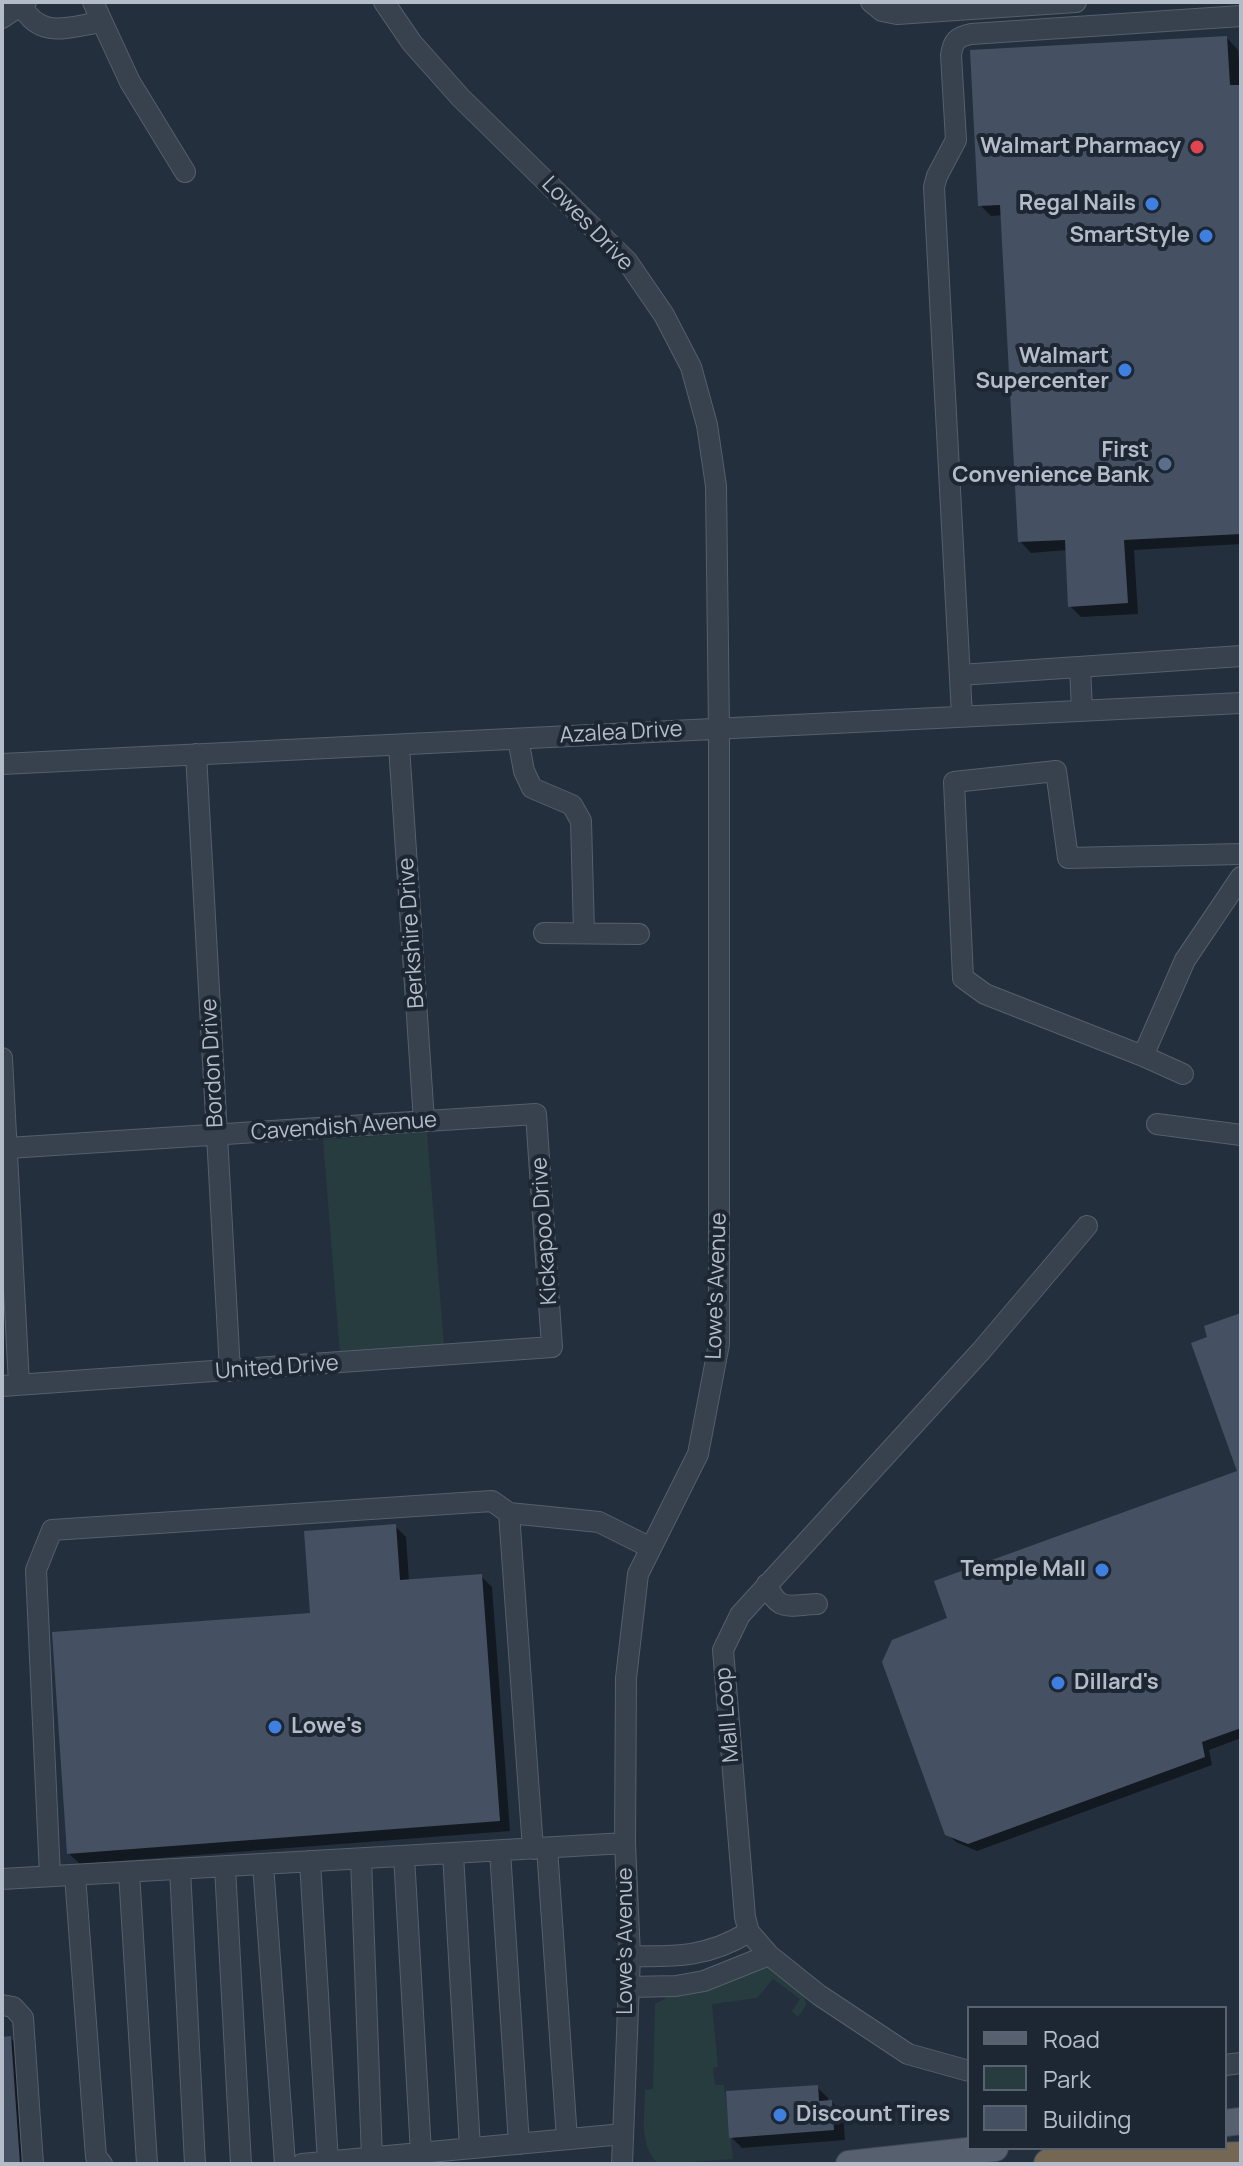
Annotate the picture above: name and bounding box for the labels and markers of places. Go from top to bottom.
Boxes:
place label: Walmart Pharmacy [980,134,1181,160]
marker: Walmart Pharmacy [1188,138,1206,156]
place label: Regal Nails [1019,191,1136,217]
marker: Regal Nails [1143,195,1161,213]
place label: SmartStyle [1069,223,1190,249]
marker: SmartStyle [1197,227,1215,245]
place label: Walmart Supercenter [975,344,1109,396]
marker: Walmart Supercenter [1116,361,1134,379]
place label: First Convenience Bank [952,438,1149,490]
marker: First Convenience Bank [1156,455,1174,473]
place label: Temple Mall [961,1557,1086,1583]
marker: Temple Mall [1093,1561,1111,1579]
place label: Dillard's [1074,1670,1159,1696]
marker: Dillard's [1049,1674,1067,1692]
place label: Lowe's [291,1714,362,1740]
marker: Lowe's [266,1718,284,1736]
place label: Discount Tires [796,2102,950,2128]
marker: Discount Tires [771,2106,789,2124]

